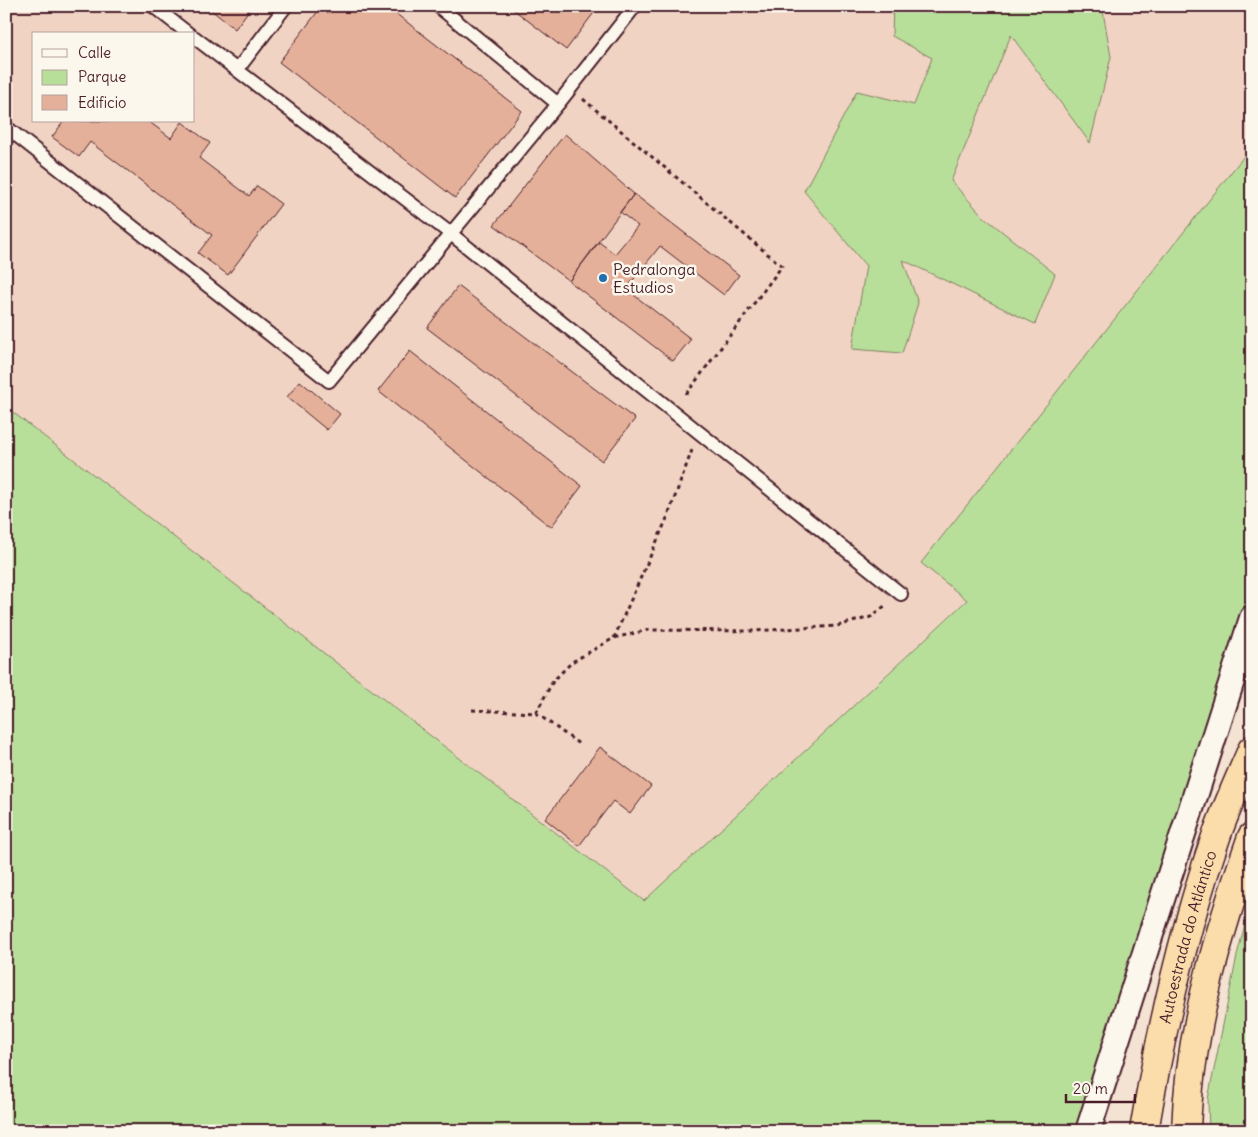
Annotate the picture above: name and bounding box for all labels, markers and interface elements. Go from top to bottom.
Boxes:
legend [32,32,195,122]
text: Calle [78,43,111,62]
text: Parque [78,67,126,86]
text: Edificio [78,93,126,112]
place label: Pedralonga Estudios [613,259,695,297]
marker: Pedralonga Estudios [597,272,609,284]
street label: Autoestrada do Atlántico [1155,848,1221,1025]
scale bar [1066,1072,1134,1104]
text: 20 m [1073,1079,1108,1098]

